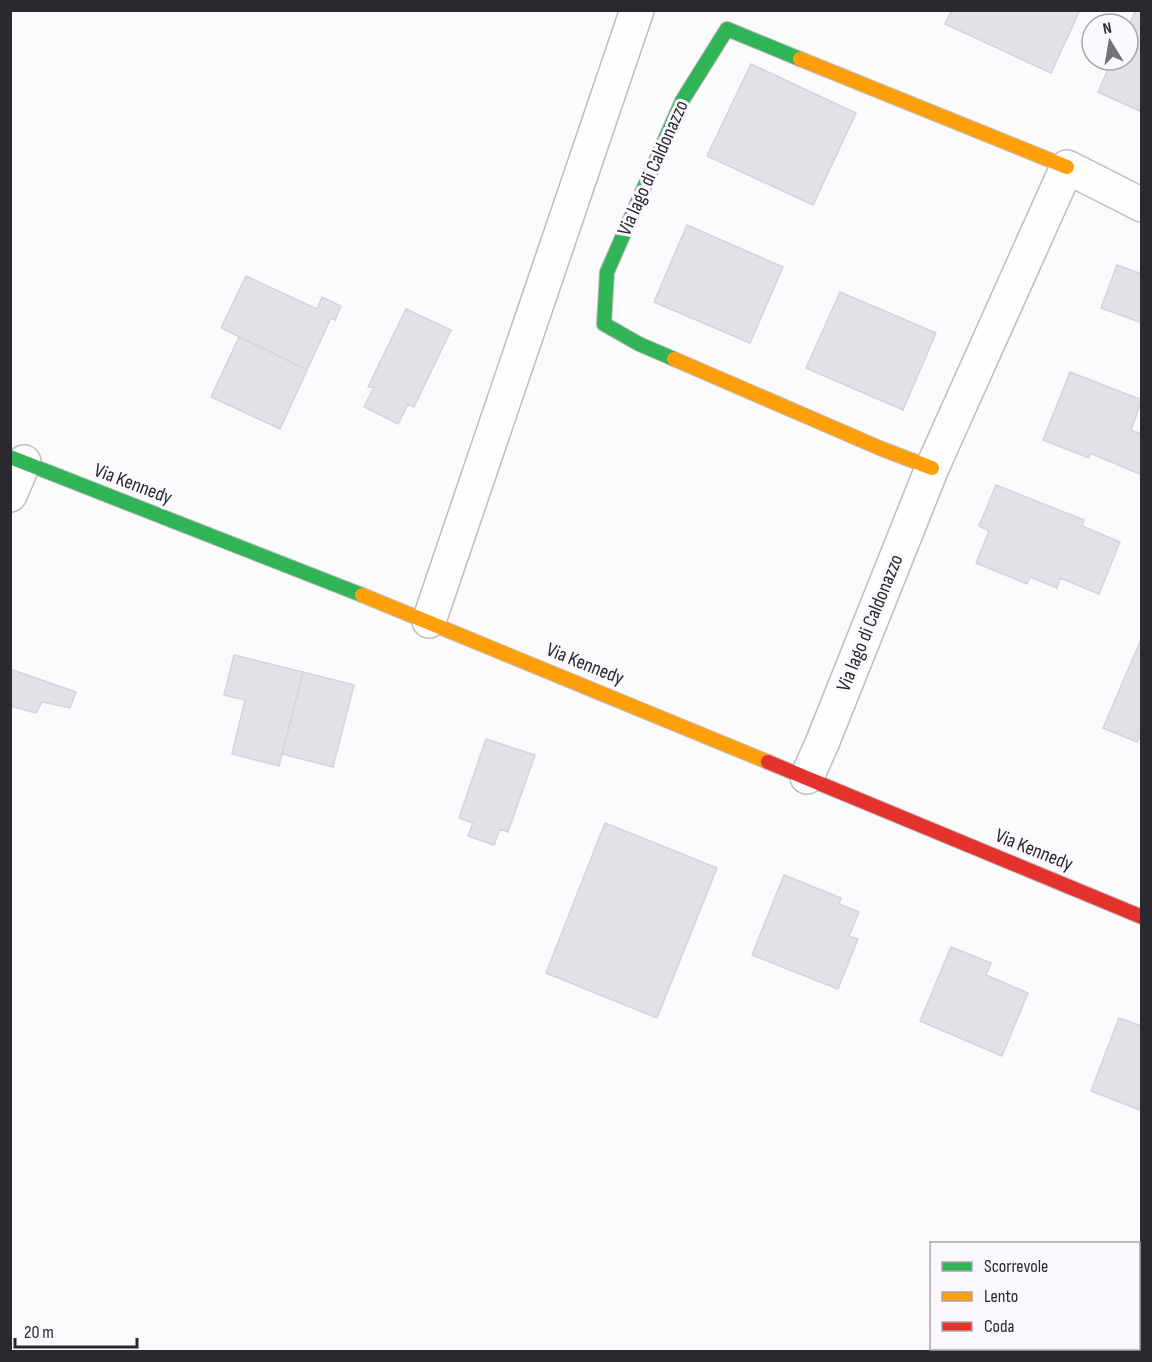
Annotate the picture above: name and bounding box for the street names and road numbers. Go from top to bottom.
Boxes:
street label: Via lago di Caldonazzo [612,97,694,239]
street label: Via Kennedy [91,458,176,510]
street label: Via lago di Caldonazzo [832,551,908,695]
street label: Via Kennedy [543,638,628,691]
street label: Via Kennedy [992,824,1077,877]

